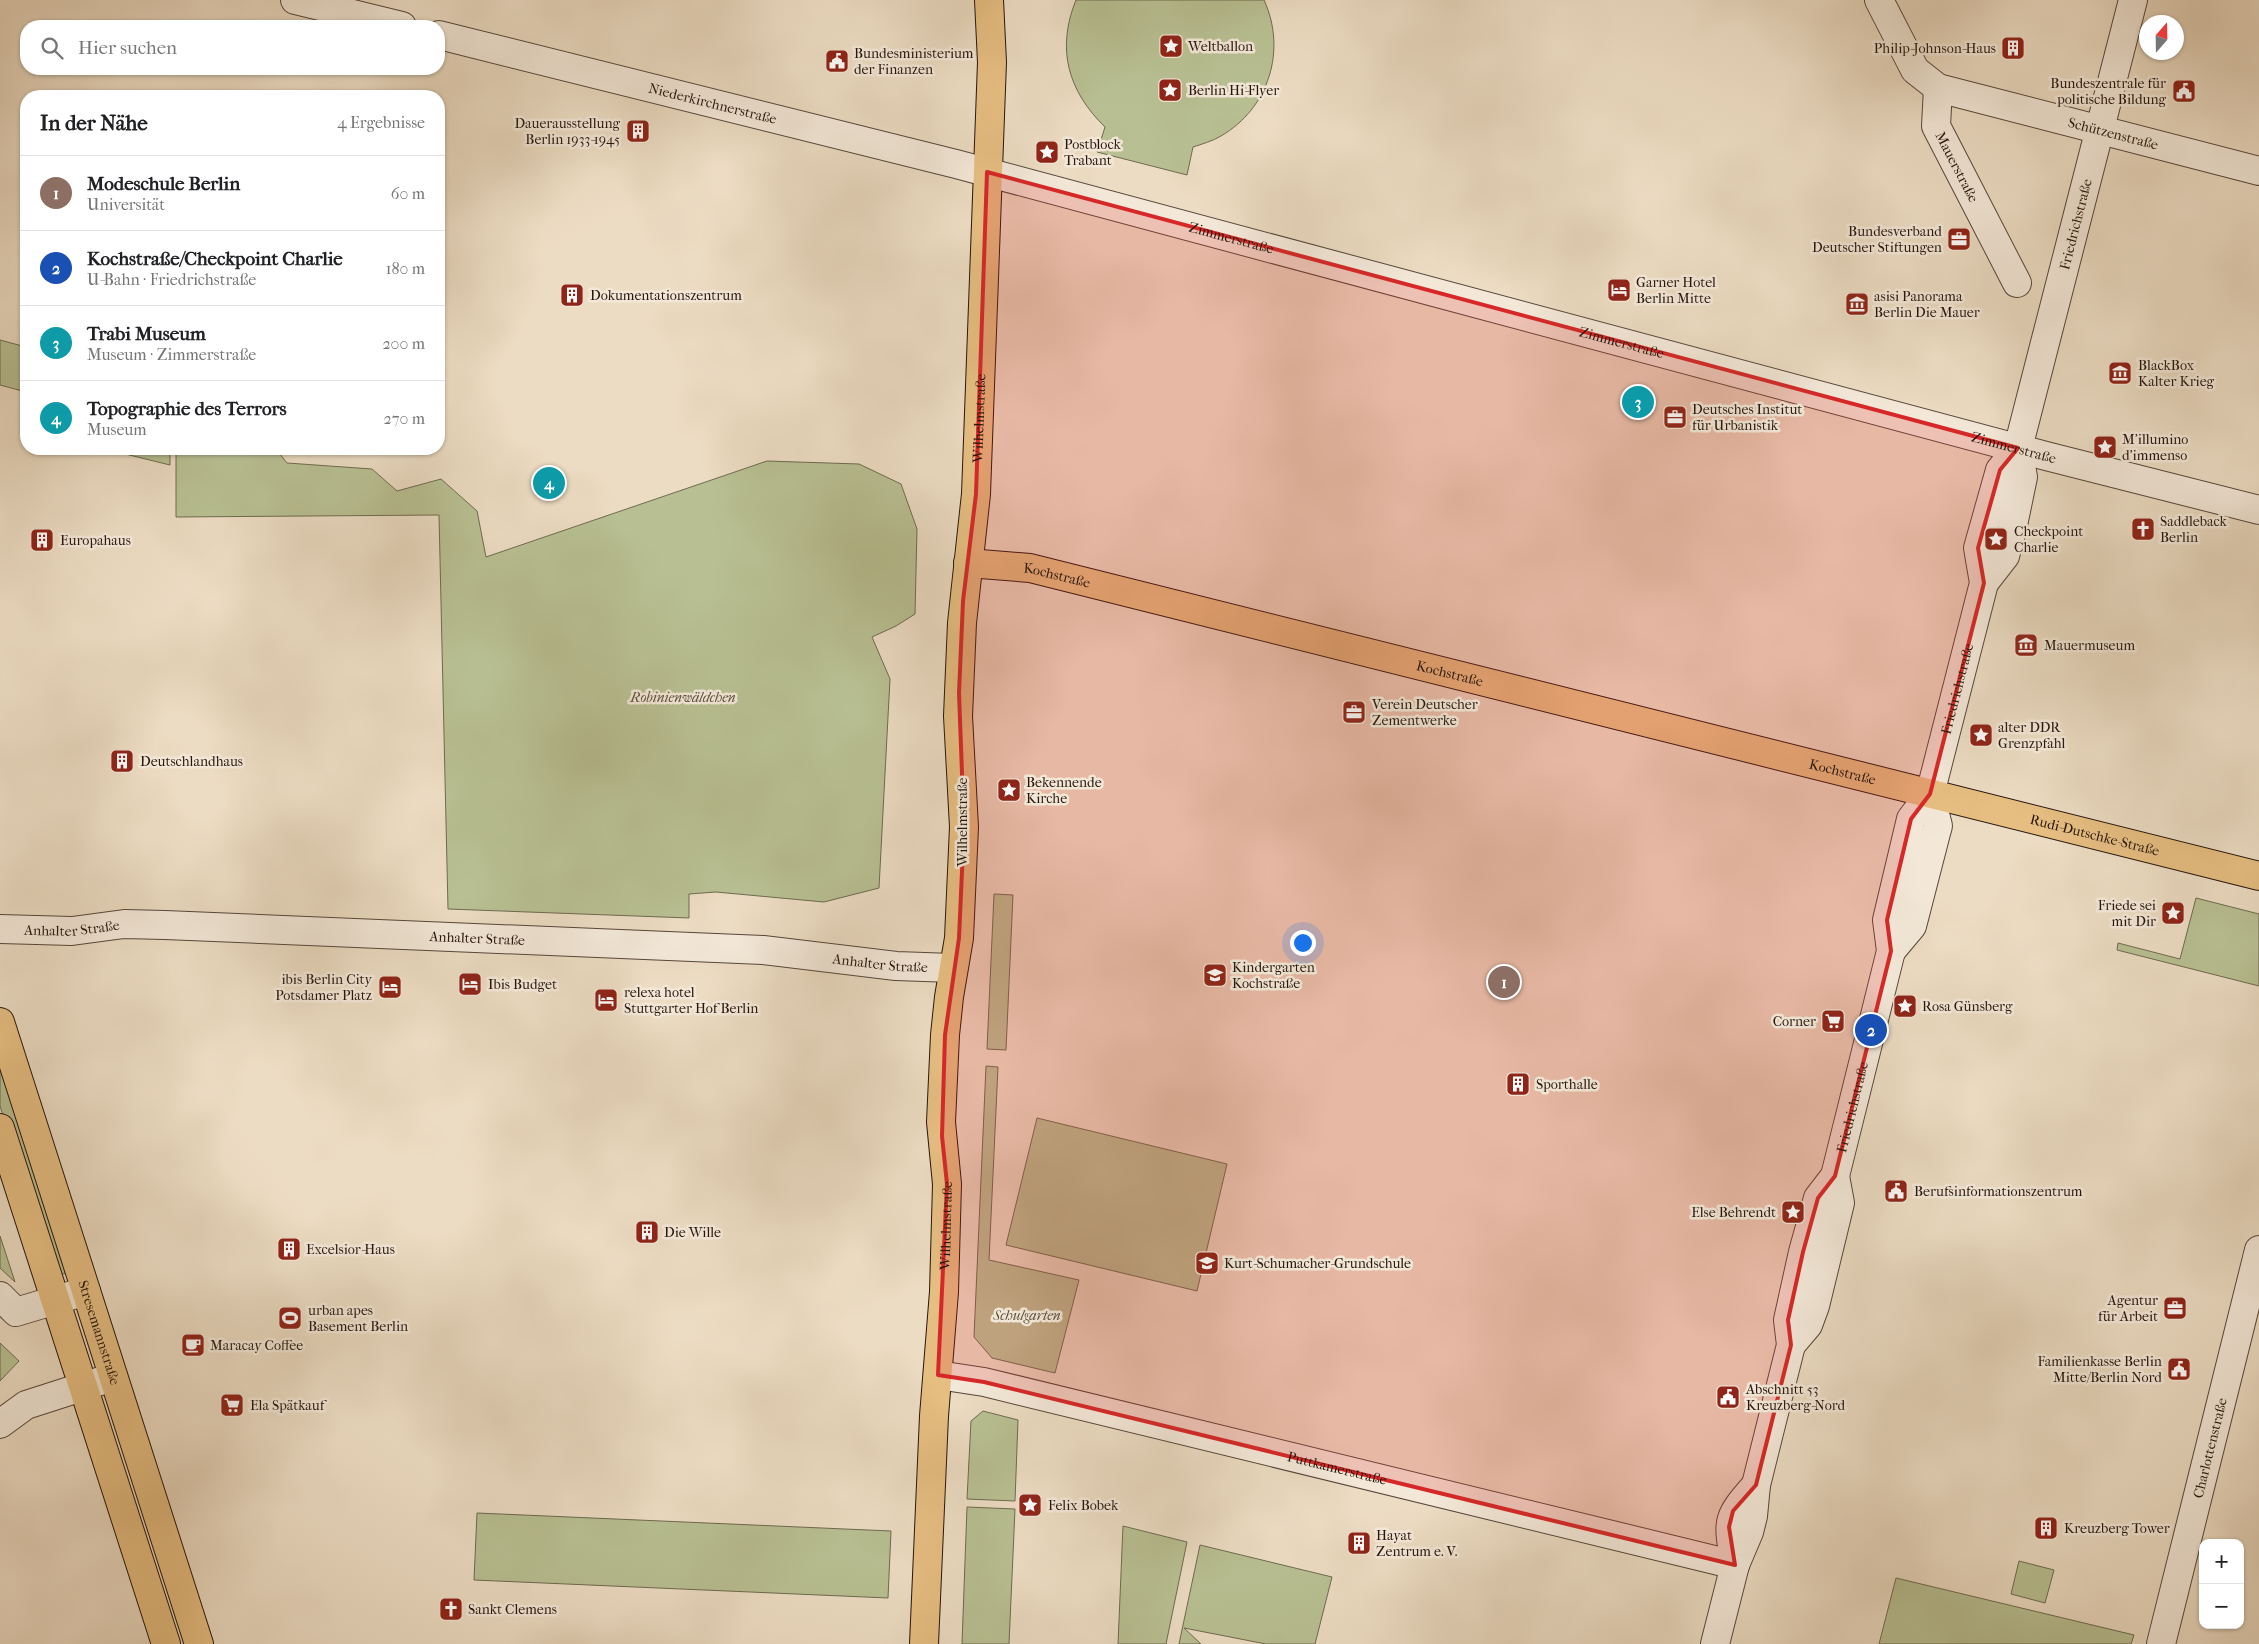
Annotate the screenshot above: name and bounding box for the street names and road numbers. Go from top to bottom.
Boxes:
street label: Niederkirchnerstraße [647,80,778,128]
street label: Schützenstraße [2066,114,2160,154]
street label: Mauerstraße [1931,129,1982,205]
street label: Friedrichstraße [2056,177,2096,272]
street label: Zimmerstraße [1187,219,1276,258]
street label: Zimmerstraße [1577,323,1666,362]
street label: Wilhelmstraße [969,373,989,464]
street label: Zimmerstraße [1969,428,2058,467]
street label: Kochstraße [1023,560,1092,592]
street label: Friedrichstraße [1938,641,1977,736]
street label: Kochstraße [1415,657,1485,690]
street label: Kochstraße [1807,756,1878,789]
street label: Wilhelmstraße [954,777,971,868]
street label: Rudi-Dutschke-Straße [2028,811,2161,860]
street label: Anhalter Straße [23,917,121,940]
street label: Anhalter Straße [428,928,525,949]
street label: Anhalter Straße [831,950,928,976]
street label: Friedrichstraße [1833,1060,1872,1155]
street label: Wilhelmstraße [937,1181,956,1271]
street label: Stresemannstraße [74,1278,124,1387]
street label: Charlottenstraße [2190,1396,2231,1500]
street label: Puttkamerstraße [1286,1448,1389,1489]

